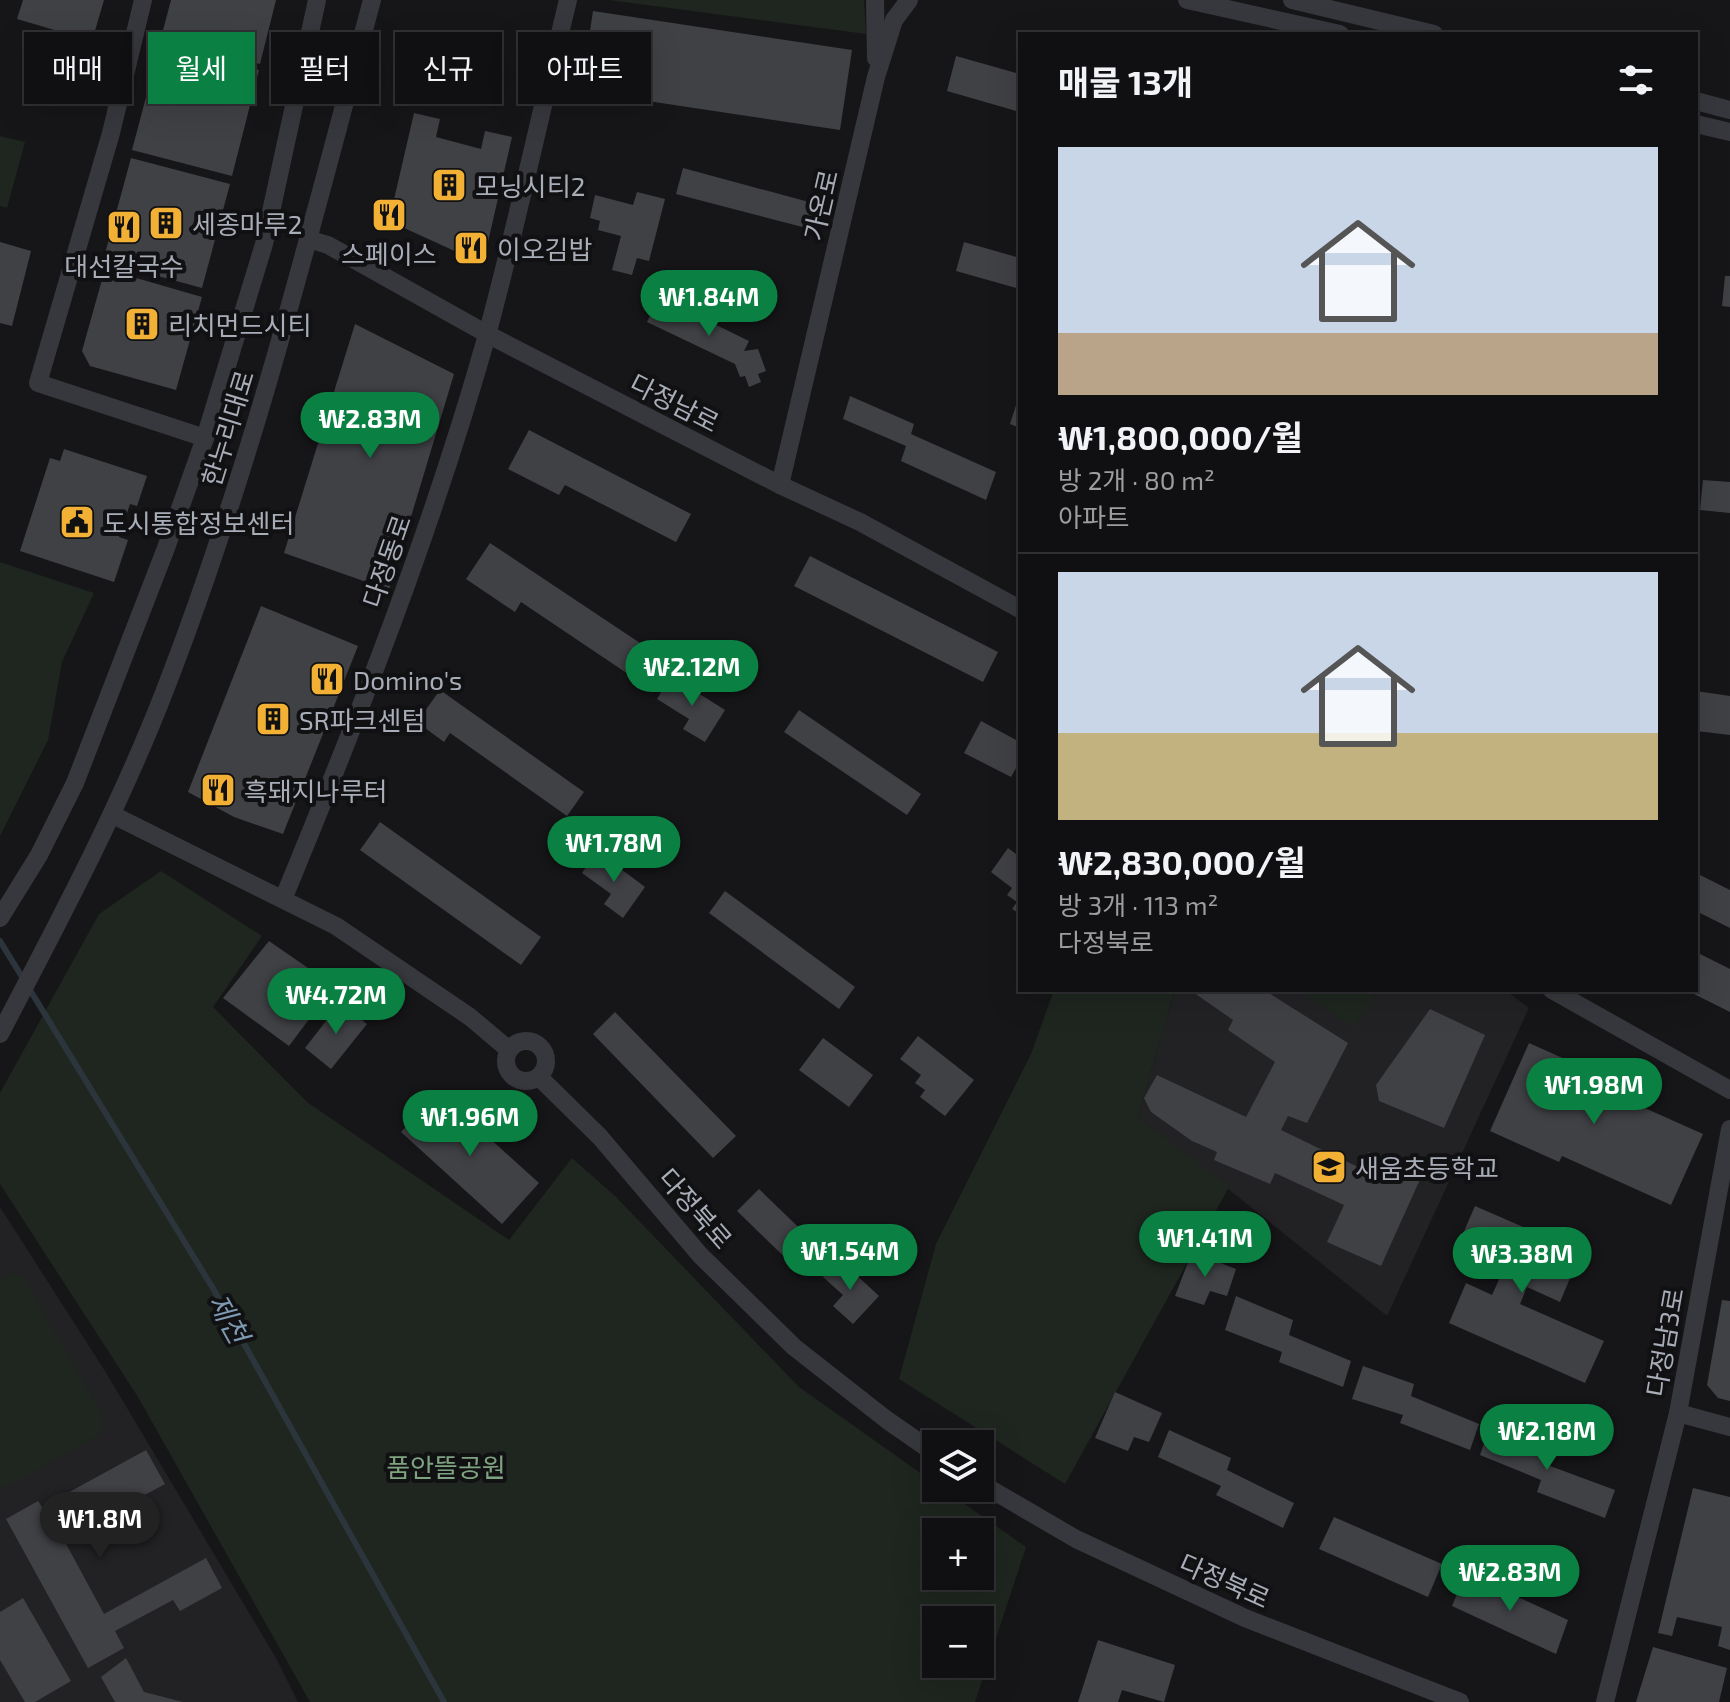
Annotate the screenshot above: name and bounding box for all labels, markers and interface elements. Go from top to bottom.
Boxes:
chip: 매매 [24,32,132,104]
chip: 월세 [148,32,255,104]
chip: 필터 [271,32,379,104]
chip: 신규 [395,32,502,104]
chip: 아파트 [518,32,651,104]
icon: filters [1614,58,1658,102]
text: 매물 13개 [1058,61,1193,102]
building icon: 모닝시티2 [430,166,468,204]
street label: 가온로 [797,167,843,243]
place label: 모닝시티2 [475,170,585,201]
restaurant icon: 스페이스 [370,196,408,234]
icon: home [1286,199,1430,343]
building icon: 세종마루2 [147,204,185,242]
restaurant icon: 대선칼국수 [105,208,143,246]
place label: 세종마루2 [192,208,302,239]
restaurant icon: 이오김밥 [452,229,490,267]
place label: 이오김밥 [497,233,593,264]
place label: 스페이스 [341,238,437,269]
place label: 대선칼국수 [64,250,184,281]
pin: ₩1.84M [644,270,774,338]
text: ₩1.84M [659,280,759,311]
building icon: 리치먼드시티 [123,305,161,343]
place label: 리치먼드시티 [168,309,312,340]
street label: 한누리대로 [195,366,259,490]
street label: 다정남로 [625,366,725,438]
pin: ₩2.83M [305,392,435,460]
text: ₩2.83M [319,402,422,433]
text: ₩1,800,000/월 [1058,416,1303,457]
text: 방 2개 · 80 m² [1058,464,1215,495]
text: 아파트 [1058,501,1130,532]
public building icon: 도시통합정보센터 [58,503,96,541]
place label: 도시통합정보센터 [103,507,294,538]
street label: 다정동로 [356,511,416,611]
icon: home [1286,624,1430,768]
pin: ₩2.12M [627,640,757,708]
text: ₩2.12M [643,650,741,681]
restaurant icon: Domino's [308,660,346,698]
place label: Domino's [353,664,462,695]
building icon: SR파크센텀 [254,700,292,738]
place label: SR파크센텀 [299,704,425,735]
restaurant icon: 흑돼지나루터 [199,771,237,809]
place label: 흑돼지나루터 [244,775,388,806]
pin: ₩1.78M [549,816,679,884]
text: ₩1.78M [565,826,663,857]
text: ₩2,830,000/월 [1058,841,1306,882]
text: 방 3개 · 113 m² [1058,889,1218,920]
text: 다정북로 [1058,926,1154,957]
pin: ₩4.72M [271,968,401,1036]
text: ₩4.72M [285,978,387,1009]
pin: ₩1.98M [1529,1058,1659,1126]
text: ₩1.98M [1544,1068,1644,1099]
pin: ₩1.96M [405,1090,535,1158]
text: ₩1.96M [421,1100,519,1131]
school or university icon: 새움초등학교 [1310,1148,1348,1186]
place label: 새움초등학교 [1355,1152,1499,1183]
street label: 다정북로 [653,1162,739,1254]
pin: ₩1.41M [1140,1211,1270,1279]
text: ₩1.41M [1157,1221,1253,1252]
pin: ₩1.54M [785,1224,915,1292]
pin: ₩3.38M [1457,1227,1587,1295]
text: ₩1.54M [800,1234,900,1265]
text: ₩3.38M [1471,1237,1573,1268]
street label: 다정남3로 [1639,1285,1689,1399]
water label: 제천 [202,1287,258,1352]
pin: ₩2.18M [1482,1404,1612,1472]
text: ₩2.18M [1498,1414,1596,1445]
map controls [922,1430,994,1678]
button: layers [922,1430,994,1502]
park label: 품안뜰공원 [386,1451,506,1482]
pin: ₩1.8M [44,1492,156,1560]
text: ₩1.8M [58,1502,142,1533]
button: + [922,1518,994,1590]
pin: ₩2.83M [1445,1545,1575,1613]
street label: 다정북로 [1175,1546,1275,1614]
text: ₩2.83M [1459,1555,1562,1586]
button: − [922,1606,994,1678]

